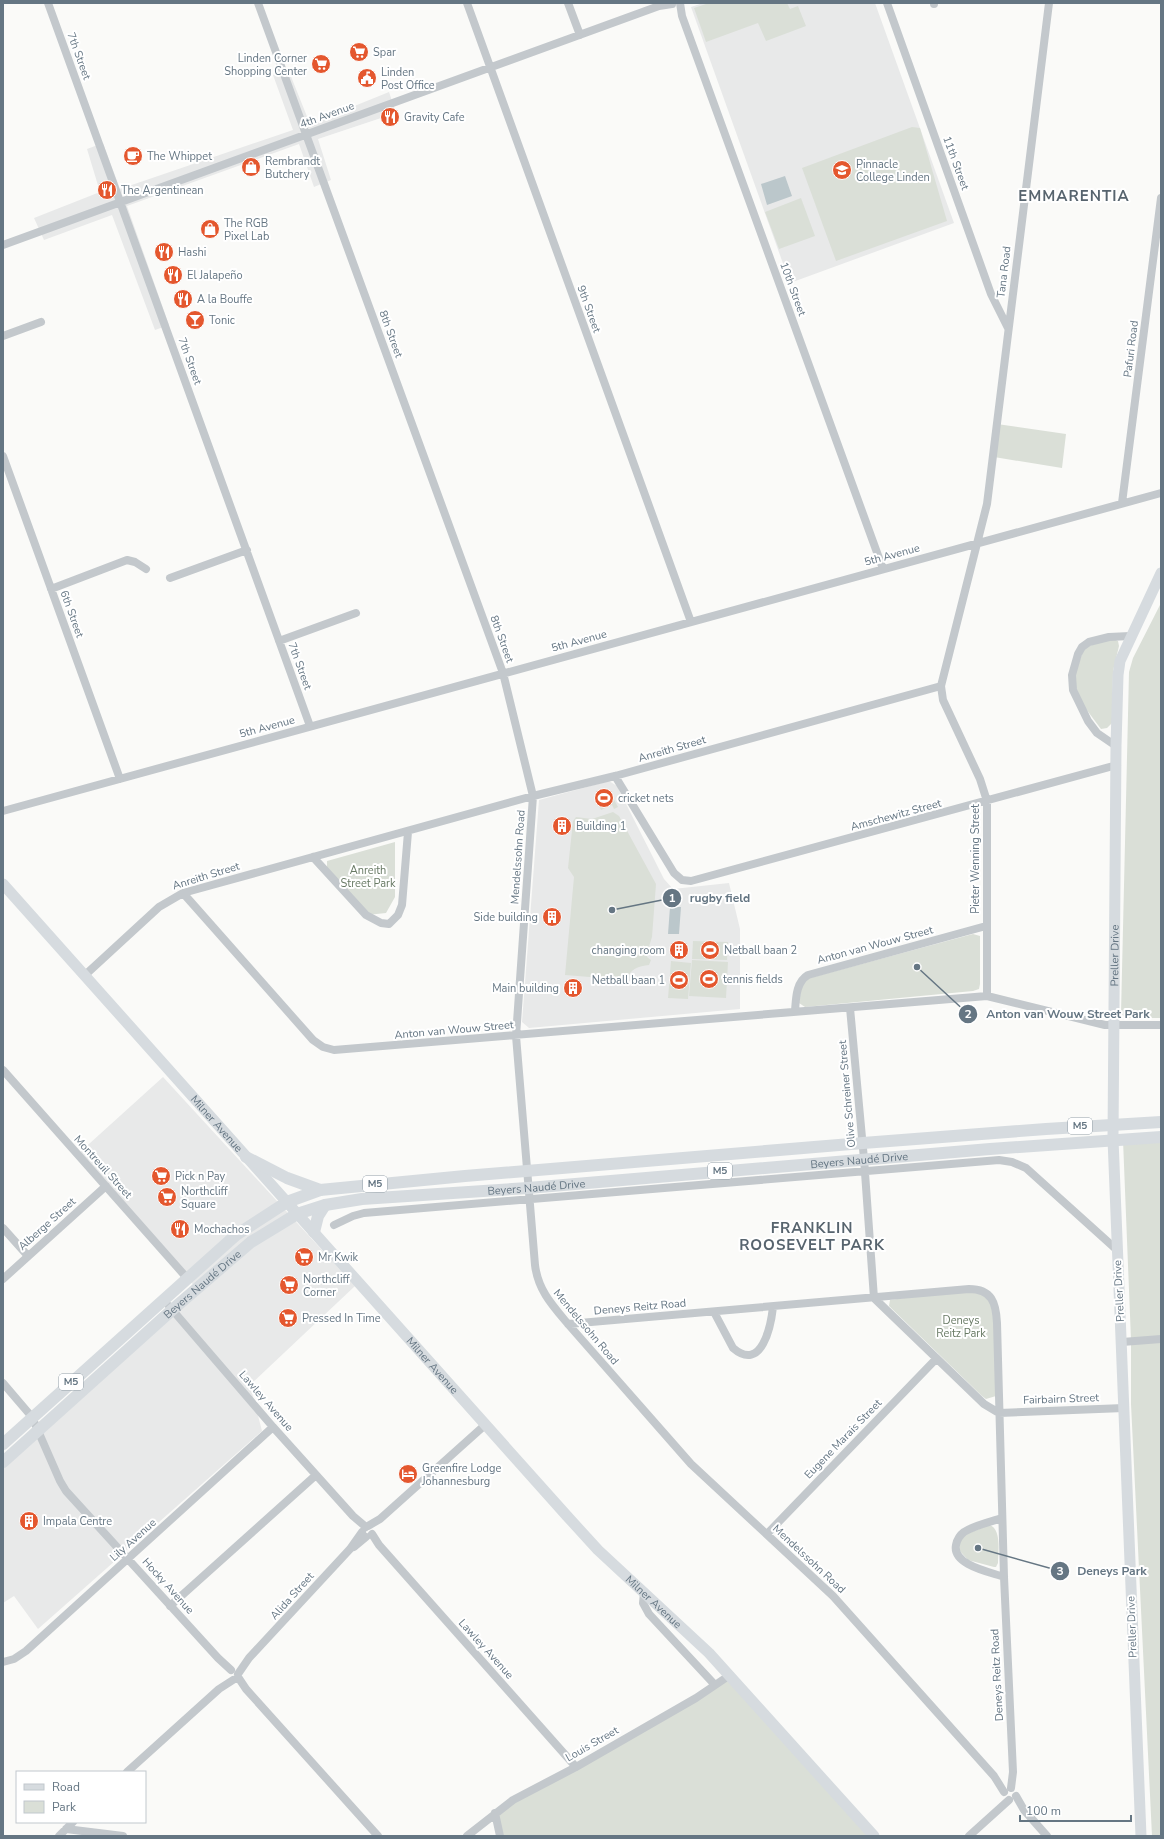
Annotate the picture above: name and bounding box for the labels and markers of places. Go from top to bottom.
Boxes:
supermarket icon: Spar [348,41,370,63]
place label: Spar [373,45,396,60]
place label: Linden Corner Shopping Center [224,51,307,79]
supermarket icon: Linden Corner Shopping Center [310,53,332,75]
place label: Linden Post Office [381,65,435,93]
public building icon: Linden Post Office [356,67,378,89]
restaurant icon: Gravity Cafe [379,106,401,128]
place label: Gravity Cafe [404,110,465,125]
cafe icon: The Whippet [122,145,144,167]
place label: The Whippet [147,149,212,164]
place label: Rembrandt Butchery [265,154,320,182]
shop icon: Rembrandt Butchery [240,156,262,178]
place label: Pinnacle College Linden [856,157,930,185]
school or university icon: Pinnacle College Linden [831,159,853,181]
restaurant icon: The Argentinean [96,179,118,201]
place label: The Argentinean [121,183,204,198]
place label: The RGB Pixel Lab [224,216,269,244]
shop icon: The RGB Pixel Lab [199,218,221,240]
restaurant icon: Hashi [153,241,175,263]
place label: Hashi [178,245,206,260]
restaurant icon: El Jalapeño [162,264,184,286]
place label: El Jalapeño [187,268,243,283]
restaurant icon: A la Bouffe [172,288,194,310]
place label: A la Bouffe [197,292,252,307]
bar icon: Tonic [184,309,206,331]
place label: Tonic [209,313,235,328]
sports icon: cricket nets [593,787,615,809]
place label: cricket nets [618,791,674,806]
building icon: Building 1 [551,815,573,837]
place label: Building 1 [576,819,626,834]
callout: rugby field [662,886,758,910]
building icon: Side building [541,906,563,928]
place label: Side building [474,910,538,925]
building icon: changing room [668,939,690,961]
sports icon: Netball baan 2 [699,939,721,961]
place label: changing room [592,943,665,958]
place label: Netball baan 2 [724,943,797,958]
sports icon: tennis fields [698,968,720,990]
sports icon: Netball baan 1 [668,969,690,991]
place label: tennis fields [723,972,783,987]
place label: Netball baan 1 [592,973,665,988]
building icon: Main building [562,977,584,999]
place label: Main building [492,981,559,996]
callout: Anton van Wouw Street Park [958,1002,1158,1026]
supermarket icon: Pick n Pay [150,1165,172,1187]
place label: Pick n Pay [175,1169,225,1184]
place label: Northcliff Square [181,1184,228,1212]
supermarket icon: Northcliff Square [156,1186,178,1208]
restaurant icon: Mochachos [169,1218,191,1240]
place label: Mochachos [194,1222,249,1237]
supermarket icon: Mr Kwik [293,1246,315,1268]
place label: Mr Kwik [318,1250,359,1265]
place label: Northcliff Corner [303,1272,350,1300]
supermarket icon: Northcliff Corner [278,1274,300,1296]
supermarket icon: Pressed In Time [277,1307,299,1329]
place label: Pressed In Time [302,1311,381,1326]
place label: Greenfire Lodge Johannesburg [421,1461,501,1489]
hotel icon: Greenfire Lodge Johannesburg [397,1463,419,1485]
building icon: Impala Centre [18,1510,40,1532]
place label: Impala Centre [43,1514,112,1529]
callout: Deneys Park [1050,1559,1155,1583]

